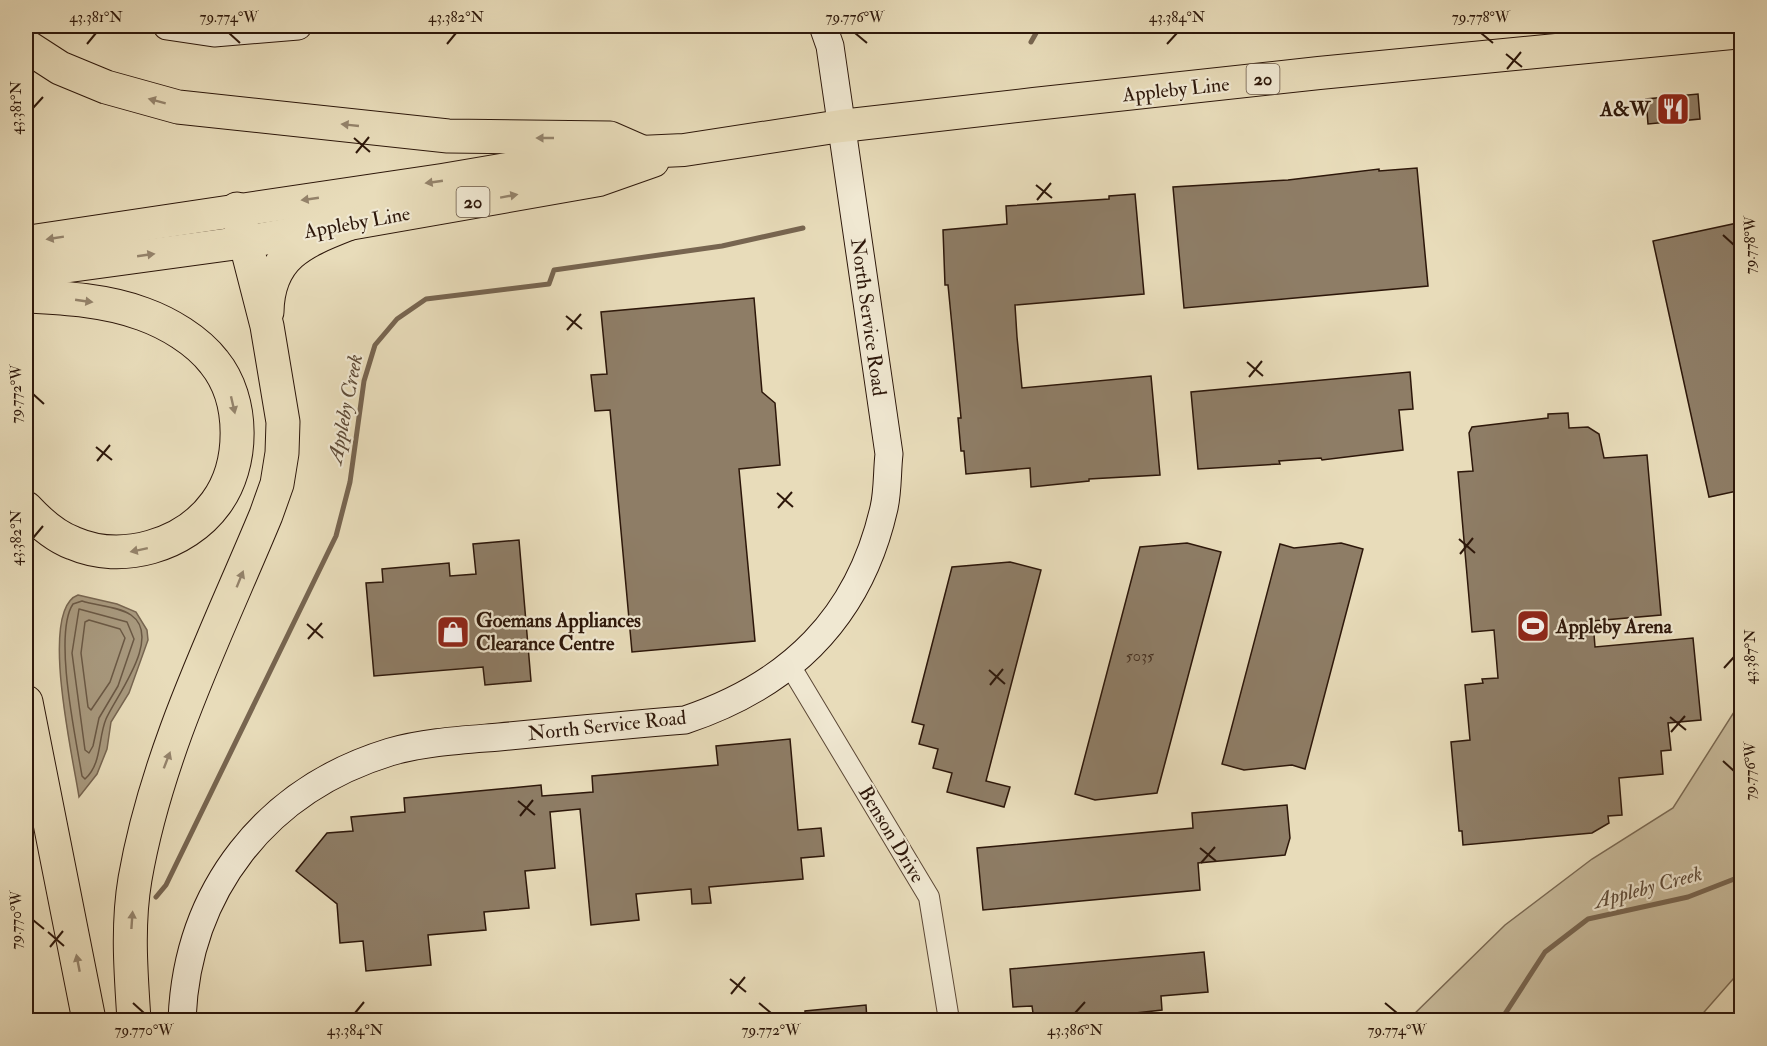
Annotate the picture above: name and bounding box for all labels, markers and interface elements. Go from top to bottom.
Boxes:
text: 43.381°N [69,8,123,27]
text: 79.774°W [200,8,259,27]
text: 43.382°N [428,8,484,27]
text: 79.776°W [826,8,885,27]
text: 43.384°N [1149,8,1206,27]
text: 79.778°W [1452,8,1511,27]
road number: 20 [1246,64,1280,94]
street label: Appleby Line [1120,71,1231,109]
text: 43.381°N [7,81,26,135]
restaurant icon: A&W [1655,91,1691,127]
one-way arrow [148,96,166,105]
place label: A&W [1599,97,1652,122]
one-way arrow [341,120,360,130]
one-way arrow [535,133,554,143]
one-way arrow [425,177,444,186]
road number: 20 [456,187,490,217]
one-way arrow [500,191,519,200]
one-way arrow [300,194,319,203]
street label: Appleby Line [301,201,412,245]
text: 79.778°W [1741,215,1760,274]
one-way arrow [45,233,64,242]
street label: North Service Road [845,237,892,398]
one-way arrow [136,251,155,260]
one-way arrow [74,297,93,306]
water label: Appleby Creek [321,352,369,468]
text: 79.772°W [7,364,26,423]
one-way arrow [229,396,239,414]
text: 43.382°N [7,510,26,566]
one-way arrow [129,546,148,555]
one-way arrow [235,570,245,588]
place label: Goemans Appliances Clearance Centre [476,608,641,656]
sports icon: Appleby Arena [1515,608,1551,644]
shop icon: Goemans Appliances Clearance Centre [435,614,471,650]
place label: Appleby Arena [1555,614,1673,640]
text: 43.387°N [1741,629,1760,685]
house number: 5035 [1126,646,1154,666]
street label: North Service Road [527,705,688,746]
text: 79.776°W [1741,741,1760,800]
one-way arrow [162,751,172,769]
street label: Benson Drive [853,781,930,887]
water label: Appleby Creek [1589,860,1705,915]
text: 79.770°W [7,890,26,949]
one-way arrow [127,911,137,930]
one-way arrow [73,953,82,972]
text: 79.770°W [115,1021,174,1040]
text: 43.384°N [327,1021,384,1040]
text: 79.772°W [742,1021,801,1040]
text: 43.386°N [1047,1021,1103,1040]
text: 79.774°W [1368,1021,1427,1040]

